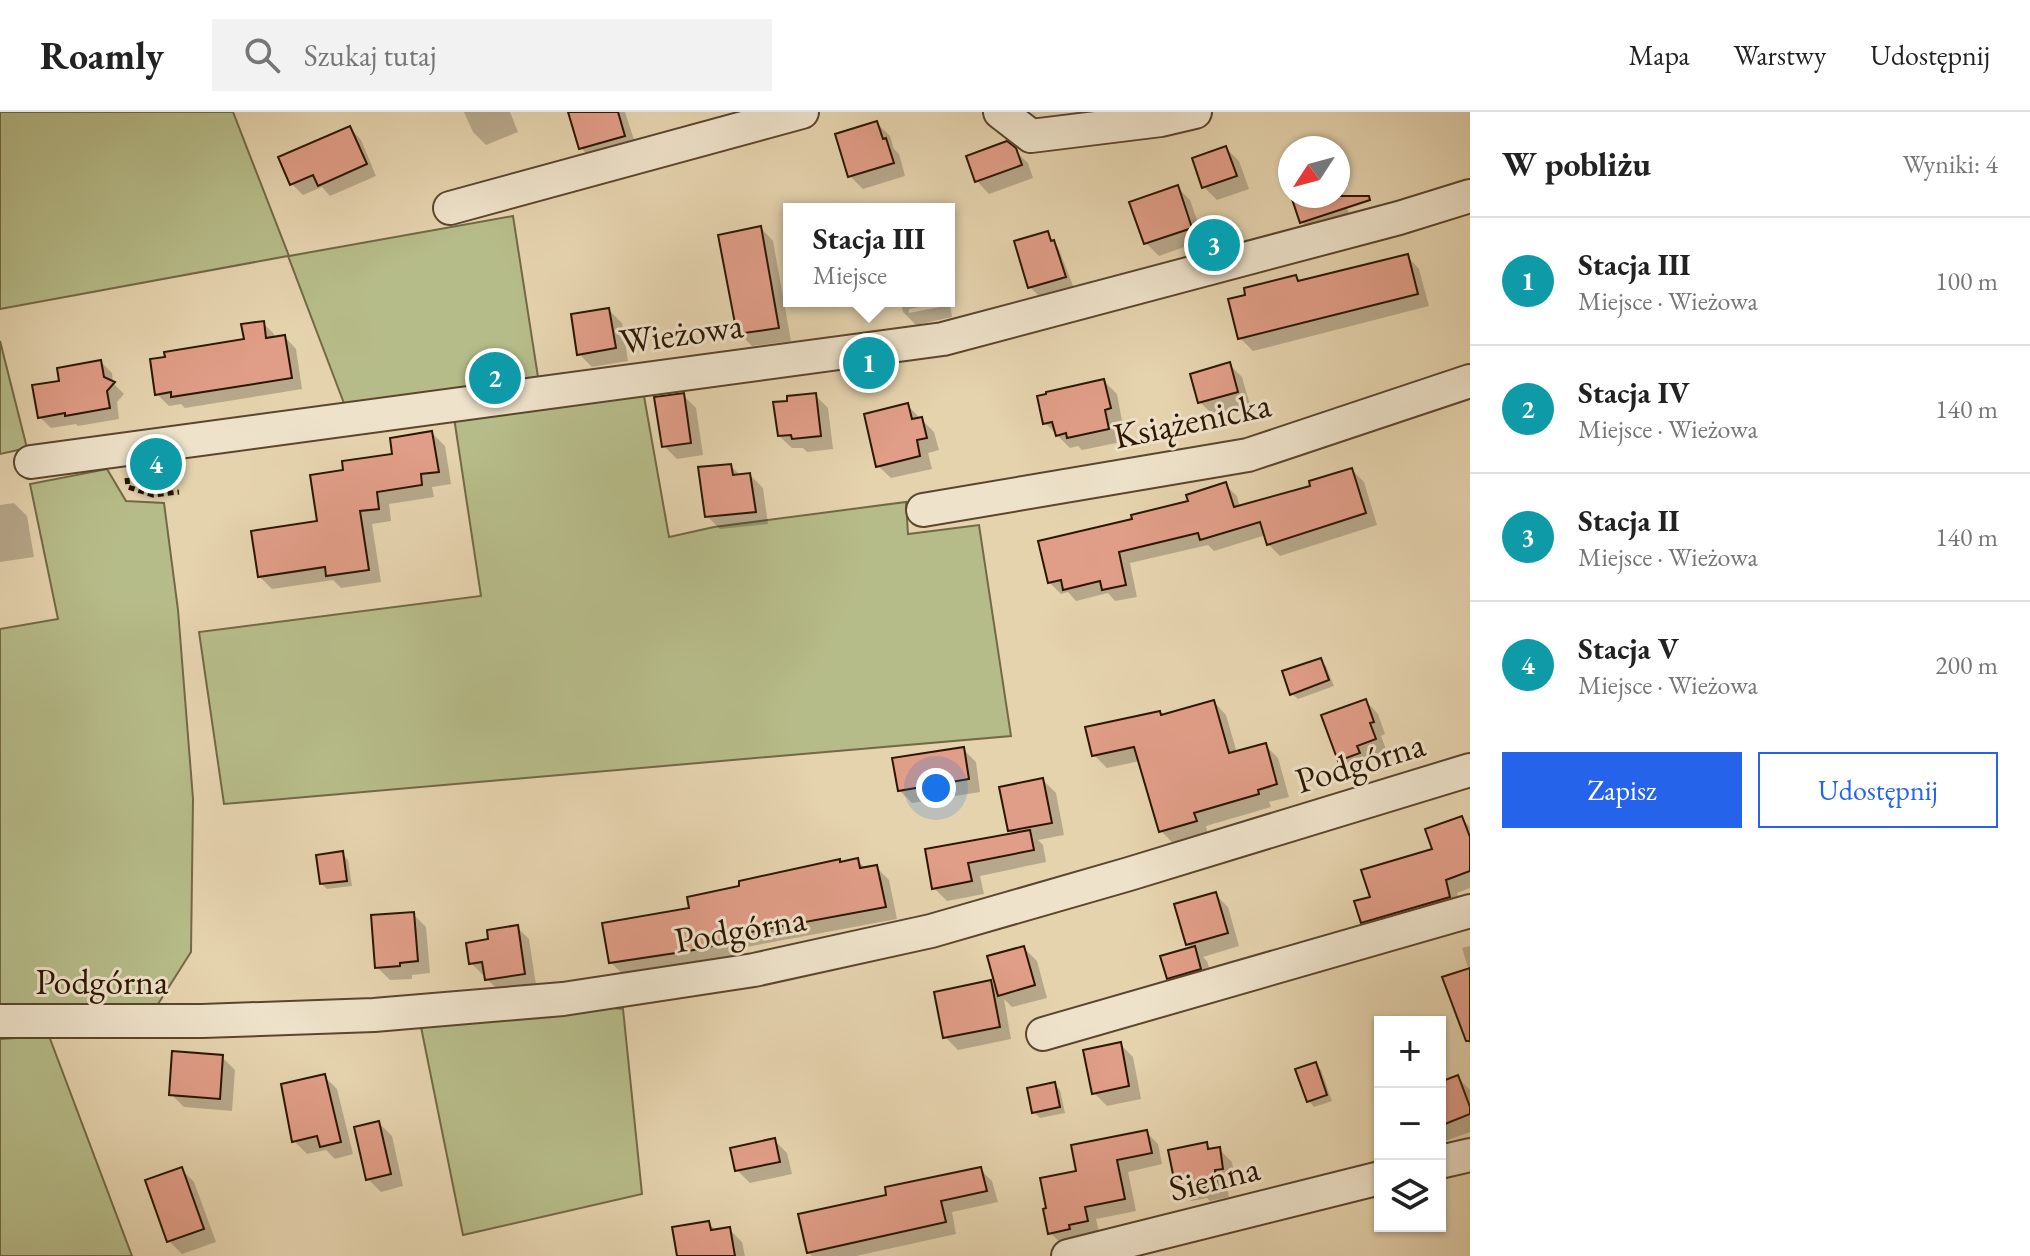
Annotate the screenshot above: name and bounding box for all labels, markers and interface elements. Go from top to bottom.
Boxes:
search box [212,19,772,91]
text: Roamly [40,31,164,80]
icon: search [240,33,284,77]
text: Szukaj tutaj [304,36,437,75]
text: Mapa [1629,37,1690,73]
text: Warstwy [1734,37,1826,73]
text: Udostępnij [1870,37,1990,73]
north arrow [1278,136,1350,208]
text: W pobliżu [1502,142,1651,186]
text: Wyniki: 4 [1903,147,1998,181]
popup [783,203,955,307]
pin: 3 [1188,215,1240,275]
text: Stacja III [813,219,925,258]
text: Stacja III [1578,245,1690,284]
text: Miejsce [813,258,887,292]
text: 1 [1521,264,1535,298]
text: 100 m [1935,264,1998,298]
text: Miejsce · Wieżowa [1578,284,1758,318]
street label: Wieżowa [616,301,747,365]
pin: 1 [843,333,895,393]
pin: 2 [469,348,521,408]
text: Stacja IV [1578,373,1690,412]
street label: Książenicka [1109,380,1276,460]
text: 2 [1521,392,1535,426]
text: 140 m [1935,392,1998,426]
text: Miejsce · Wieżowa [1578,412,1758,446]
pin: 4 [130,434,182,494]
text: Stacja II [1578,501,1679,540]
text: 3 [1521,520,1535,554]
text: 140 m [1935,520,1998,554]
text: Miejsce · Wieżowa [1578,540,1758,574]
text: Stacja V [1578,629,1679,668]
text: 4 [1521,648,1535,682]
text: 200 m [1935,648,1998,682]
text: Miejsce · Wieżowa [1578,668,1758,702]
street label: Podgórna [1290,720,1431,804]
button: Zapisz [1502,752,1742,828]
button: Udostępnij [1758,752,1998,828]
your location [916,768,956,808]
street label: Podgórna [670,894,810,964]
street label: Podgórna [36,958,169,1005]
map controls [1374,1016,1446,1232]
button: + [1374,1016,1446,1088]
button: − [1374,1088,1446,1160]
street label: Sienna [1164,1144,1265,1212]
button: layers [1374,1160,1446,1232]

